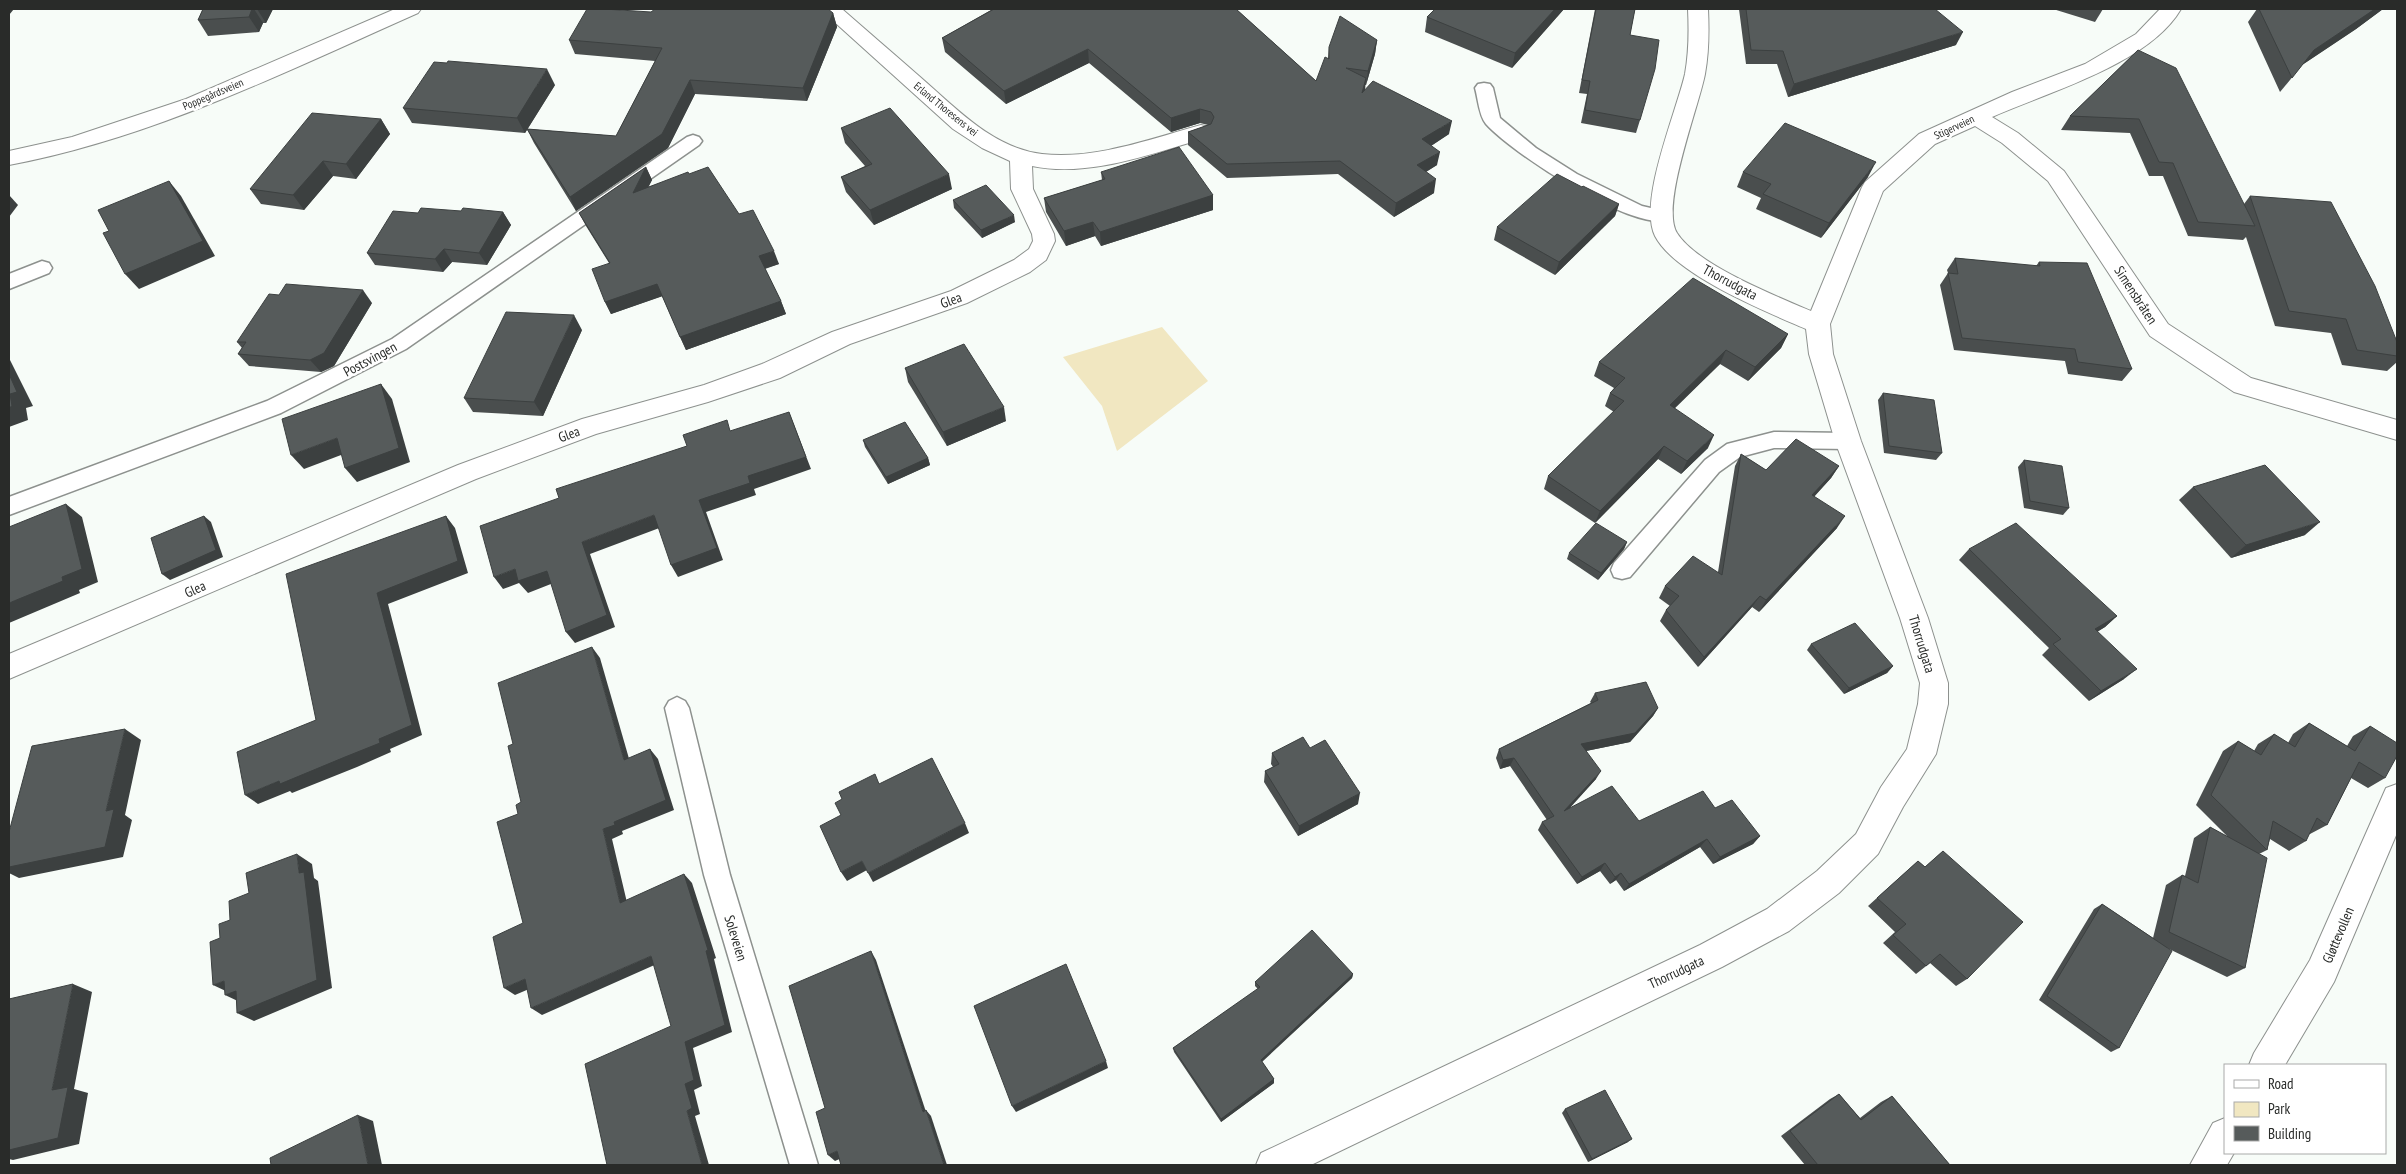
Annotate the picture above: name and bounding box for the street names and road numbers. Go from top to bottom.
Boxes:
street label: Poppegårdsveien [181,75,246,113]
street label: Erland Thoresens vei [911,79,981,139]
street label: Stigerveien [1932,111,1977,142]
street label: Thorrudgata [1700,260,1760,304]
street label: Simensbråten [2110,262,2162,328]
street label: Glea [938,288,964,312]
street label: Postsvingen [340,337,400,381]
street label: Glea [556,422,582,446]
street label: Glea [181,576,209,602]
street label: Thorrudgata [1905,613,1939,675]
street label: Gløttevollen [2318,904,2358,966]
street label: Soleveien [721,913,751,963]
street label: Thorrudgata [1645,951,1707,993]

